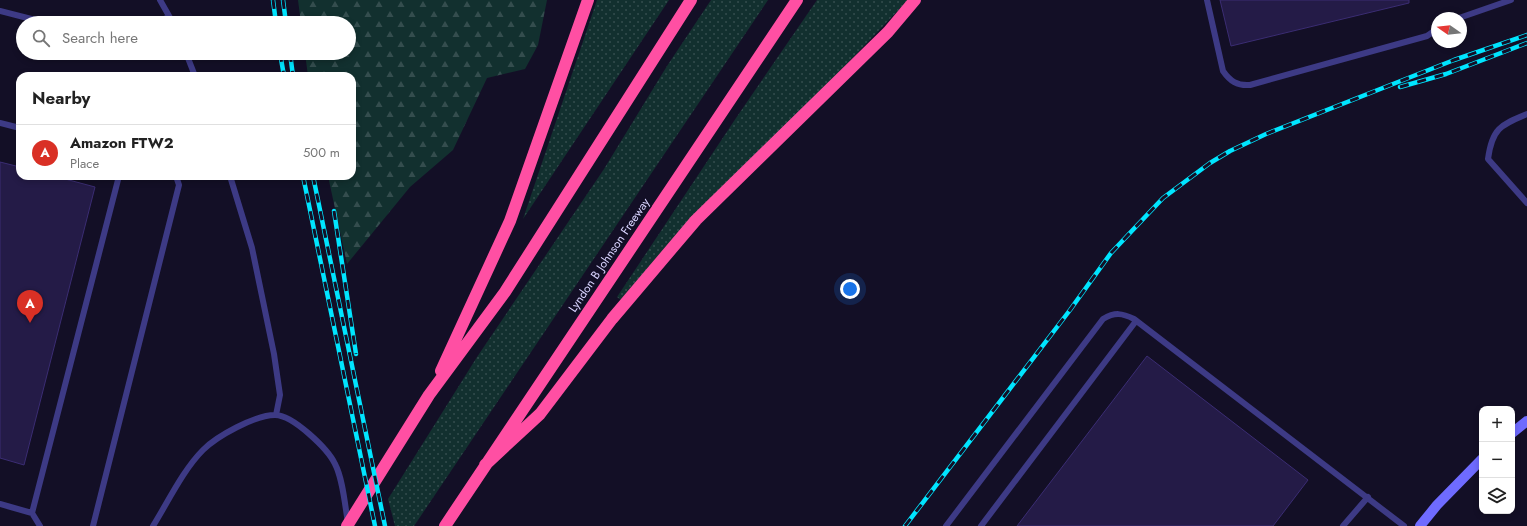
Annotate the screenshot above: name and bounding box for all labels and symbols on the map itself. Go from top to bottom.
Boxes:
north arrow [1431,12,1467,48]
street label: Lyndon B Johnson Freeway [564,194,654,316]
your location [840,279,860,299]
pin: A [17,290,43,323]

